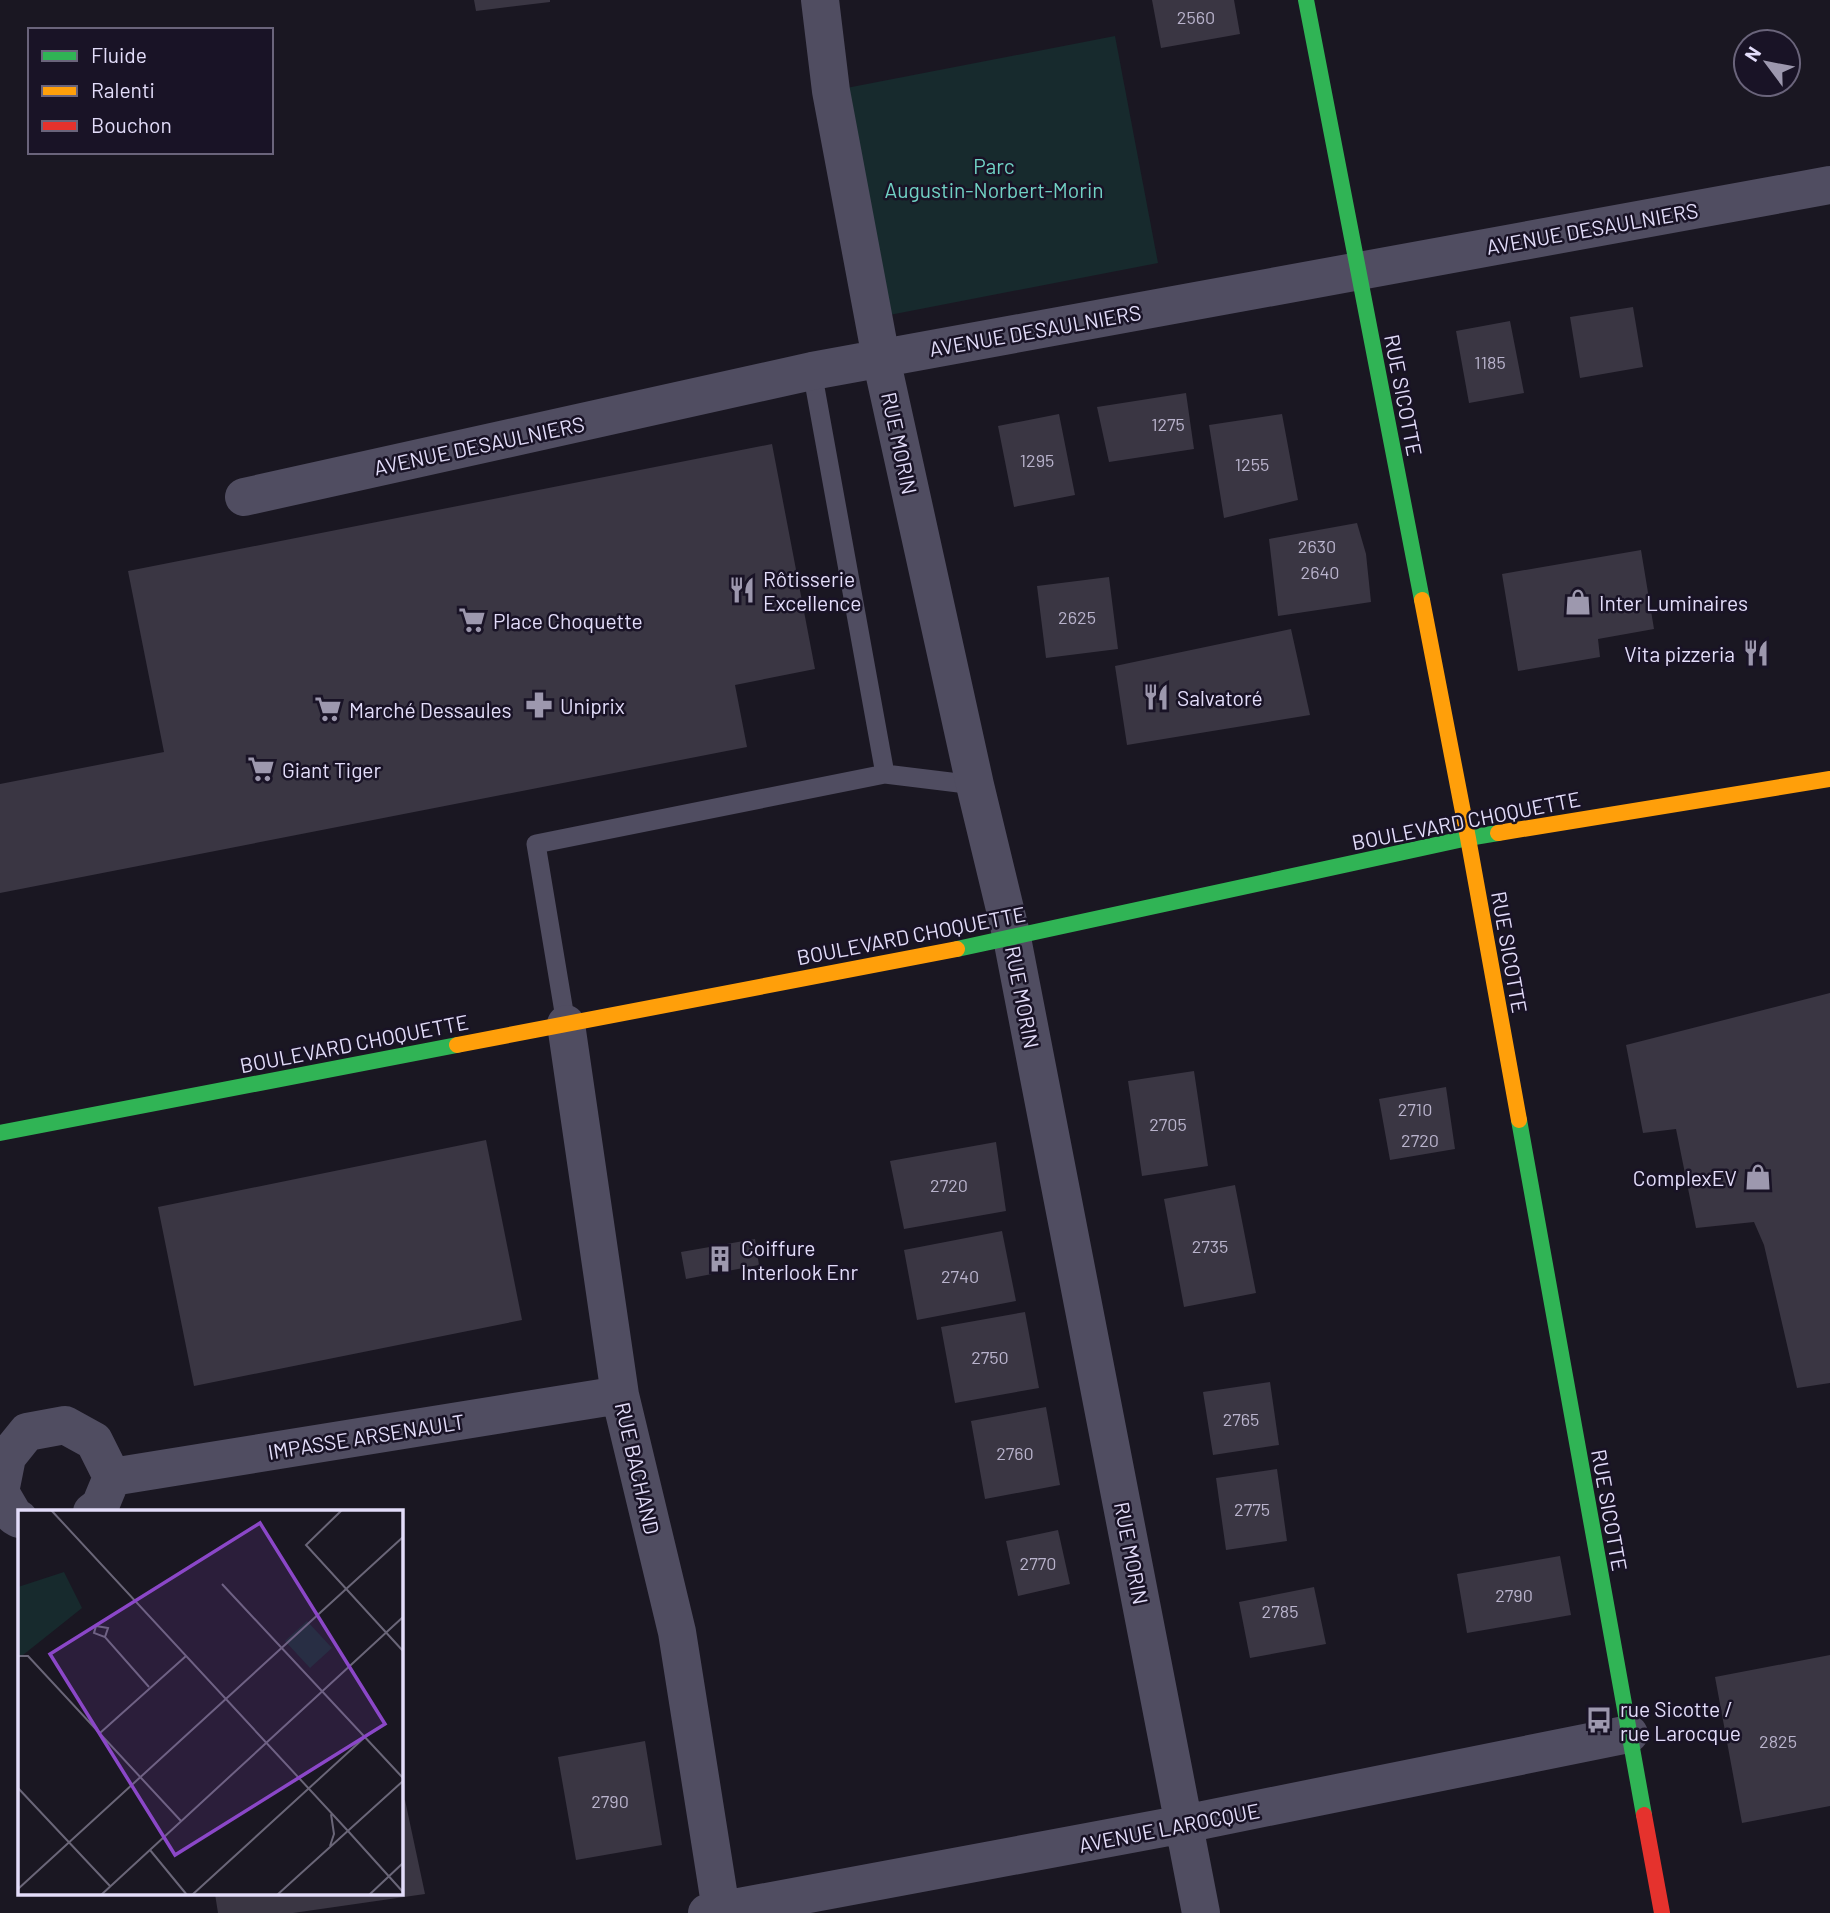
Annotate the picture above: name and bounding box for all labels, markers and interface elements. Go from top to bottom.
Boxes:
house number: 2560 [1177,6,1215,28]
legend [28,28,273,154]
north arrow [1732,28,1802,98]
text: Fluide [91,42,147,67]
text: N [1739,42,1765,65]
text: Ralenti [91,77,155,102]
text: Bouchon [91,112,172,137]
park label: Parc Augustin-Norbert-Morin [884,153,1104,202]
street label: AVENUE DESAULNIERS [1484,197,1700,259]
street label: AVENUE DESAULNIERS [927,299,1143,361]
street label: RUE SICOTTE [1380,332,1428,458]
house number: 1185 [1474,351,1506,373]
street label: RUE MORIN [877,390,923,496]
street label: AVENUE DESAULNIERS [371,410,587,480]
house number: 1275 [1151,413,1185,435]
house number: 1295 [1020,449,1054,471]
house number: 1255 [1235,453,1269,475]
house number: 2630 [1298,535,1336,557]
house number: 2640 [1300,561,1340,583]
place label: Rôtisserie Excellence [763,566,861,615]
restaurant icon: Rôtisserie Excellence [727,575,757,605]
shop icon: Inter Luminaires [1563,587,1593,617]
place label: Inter Luminaires [1599,590,1748,615]
supermarket icon: Place Choquette [457,605,487,635]
house number: 2625 [1058,606,1096,628]
place label: Place Choquette [493,608,643,633]
restaurant icon: Vita pizzeria [1741,638,1771,668]
place label: Vita pizzeria [1624,641,1735,666]
restaurant icon: Salvatoré [1141,682,1171,712]
place label: Salvatoré [1177,685,1263,710]
pharmacy icon: Uniprix [524,690,554,720]
place label: Uniprix [560,693,625,718]
supermarket icon: Marché Dessaules [313,694,343,724]
place label: Marché Dessaules [349,697,512,722]
supermarket icon: Giant Tiger [246,754,276,784]
place label: Giant Tiger [282,757,382,782]
street label: BOULEVARD CHOQUETTE [1350,786,1582,854]
street label: RUE SICOTTE [1487,889,1533,1015]
street label: BOULEVARD CHOQUETTE [795,901,1027,969]
street label: RUE MORIN [1001,944,1045,1050]
street label: BOULEVARD CHOQUETTE [238,1009,470,1077]
house number: 2710 [1398,1098,1432,1120]
house number: 2705 [1149,1113,1187,1135]
house number: 2720 [1401,1129,1439,1151]
shop icon: ComplexEV [1743,1162,1773,1192]
place label: ComplexEV [1633,1165,1737,1190]
house number: 2720 [930,1174,968,1196]
place label: Coiffure Interlook Enr [741,1235,858,1284]
house number: 2735 [1192,1235,1228,1257]
building icon: Coiffure Interlook Enr [705,1244,735,1274]
house number: 2740 [941,1265,979,1287]
house number: 2750 [971,1346,1009,1368]
street label: RUE BACHAND [611,1400,665,1536]
street label: IMPASSE ARSENAULT [266,1408,466,1464]
house number: 2765 [1223,1408,1259,1430]
house number: 2760 [996,1442,1034,1464]
street label: RUE SICOTTE [1587,1447,1633,1573]
house number: 2775 [1234,1498,1270,1520]
street label: RUE MORIN [1110,1500,1154,1606]
inset map [18,1510,402,1896]
house number: 2770 [1020,1552,1056,1574]
house number: 2790 [1495,1584,1533,1606]
house number: 2785 [1262,1600,1298,1622]
place label: rue Sicotte / rue Larocque [1620,1696,1741,1745]
bus stop icon: rue Sicotte / rue Larocque [1584,1705,1614,1735]
house number: 2825 [1759,1730,1797,1752]
house number: 2790 [591,1790,629,1812]
street label: AVENUE LAROCQUE [1076,1797,1262,1857]

